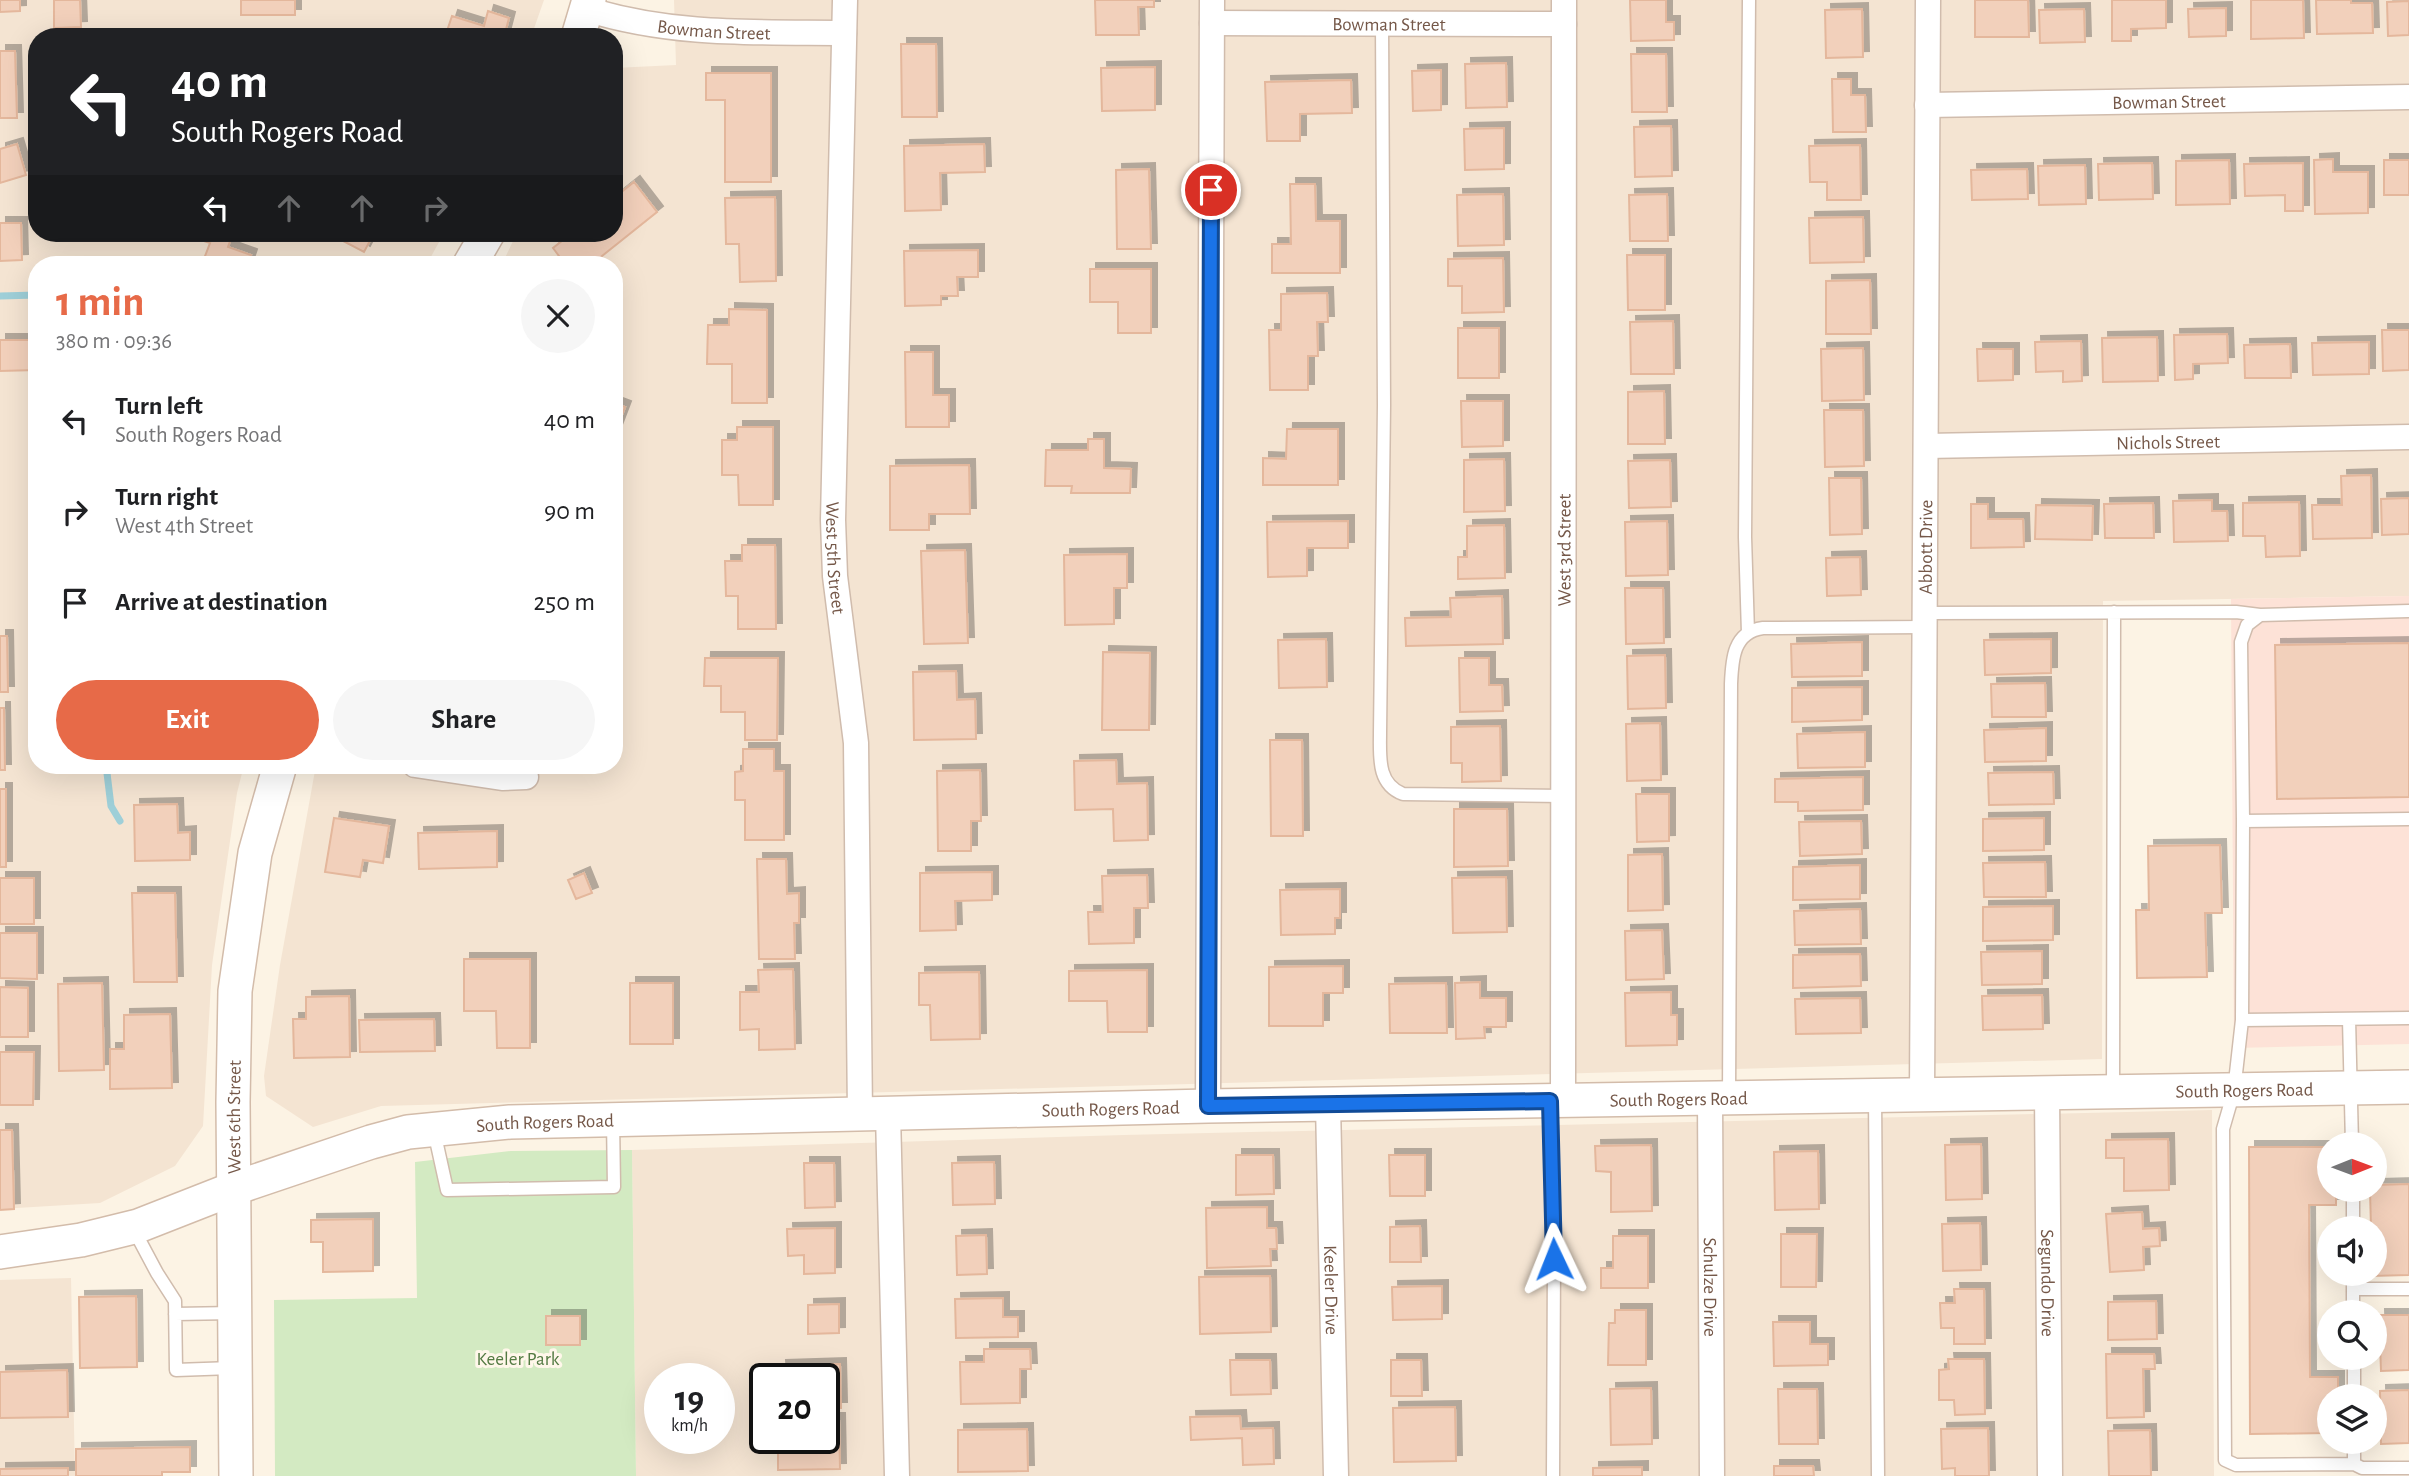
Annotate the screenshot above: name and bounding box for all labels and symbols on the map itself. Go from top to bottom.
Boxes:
street label: Bowman Street [1332,15,1446,35]
street label: Bowman Street [656,17,771,44]
street label: Bowman Street [2112,92,2226,113]
pin [1181,160,1241,220]
street label: Nichols Street [2116,433,2220,453]
street label: West 3rd Street [1555,494,1575,606]
street label: Abbott Drive [1917,500,1936,594]
street label: West 5th Street [822,501,848,615]
street label: West 6th Street [225,1060,245,1174]
street label: South Rogers Road [2175,1081,2314,1102]
street label: South Rogers Road [1609,1089,1748,1111]
street label: South Rogers Road [1041,1099,1180,1121]
street label: South Rogers Road [475,1112,614,1136]
north arrow [2317,1132,2387,1202]
position arrow [1517,1222,1591,1296]
street label: Segundo Drive [2037,1229,2057,1337]
street label: Schulze Drive [1700,1237,1719,1337]
street label: Keeler Drive [1320,1245,1341,1335]
park label: Keeler Park [477,1350,560,1369]
speed limit sign: 20 [749,1363,840,1454]

